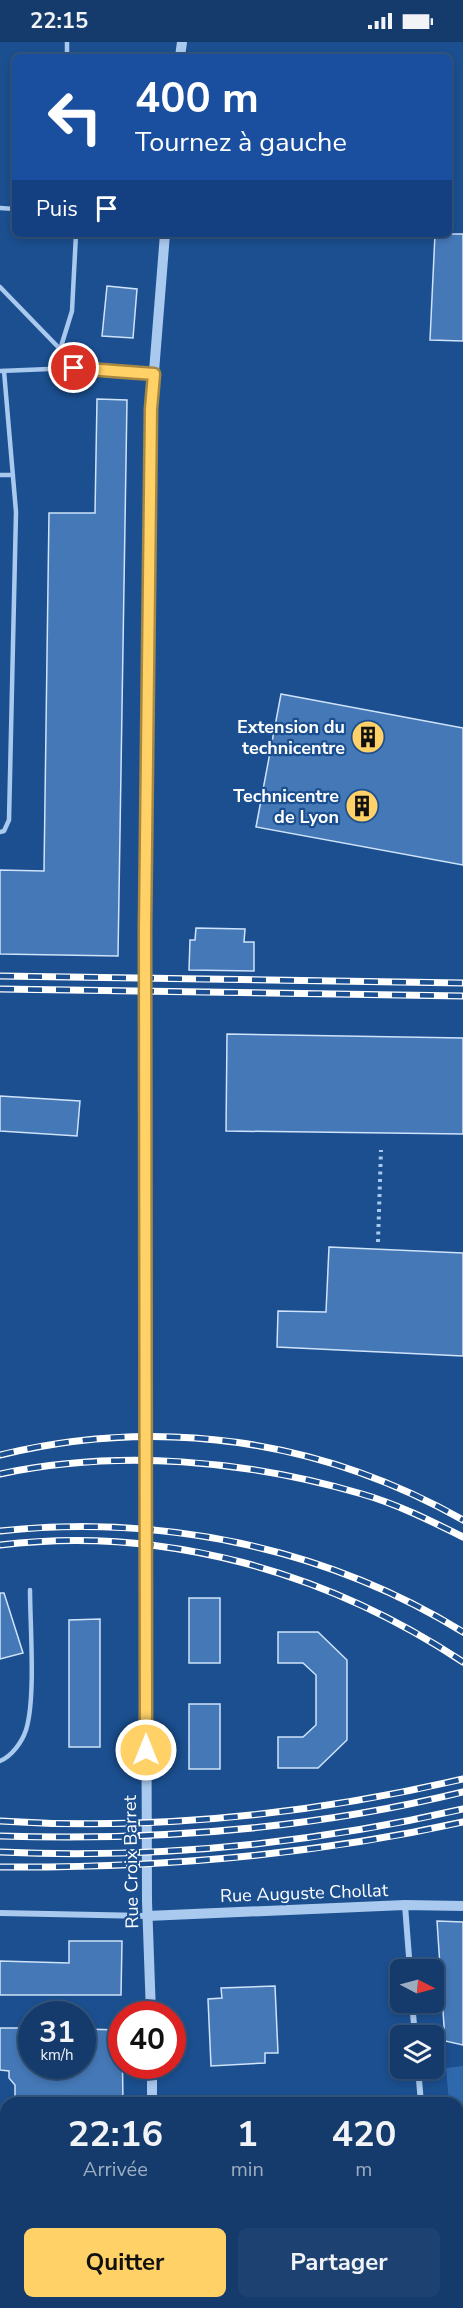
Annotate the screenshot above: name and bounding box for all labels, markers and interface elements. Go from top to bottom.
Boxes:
text: 22:15 [30,6,88,36]
text: 400 m [135,70,259,127]
icon: left [36,78,114,156]
text: Tournez à gauche [135,124,347,161]
icon: arrive [90,192,123,225]
text: Puis [36,194,78,224]
pin [48,342,99,393]
icon: arrive [57,351,90,384]
place label: Extension du technicentre [237,715,345,760]
building icon: Extension du technicentre [350,719,386,755]
place label: Technicentre de Lyon [233,784,339,829]
building icon: Technicentre de Lyon [344,788,380,824]
position arrow [114,1718,178,1782]
street label: Rue Croix Barret [118,1794,144,1929]
street label: Rue Auguste Chollat [220,1878,389,1908]
north arrow [390,1959,444,2013]
map controls [390,1959,444,2079]
speed limit sign: 40 [108,2001,186,2079]
text: 31 [39,2012,75,2053]
button: layers [390,2025,444,2079]
text: km/h [40,2045,74,2065]
text: 22:16 [68,2110,163,2159]
text: 1 [236,2110,258,2159]
text: 420 [331,2110,396,2159]
text: Arrivée [83,2156,148,2183]
text: min [231,2156,264,2183]
text: m [355,2156,372,2183]
button: Quitter [24,2228,226,2297]
button: Partager [238,2228,440,2297]

